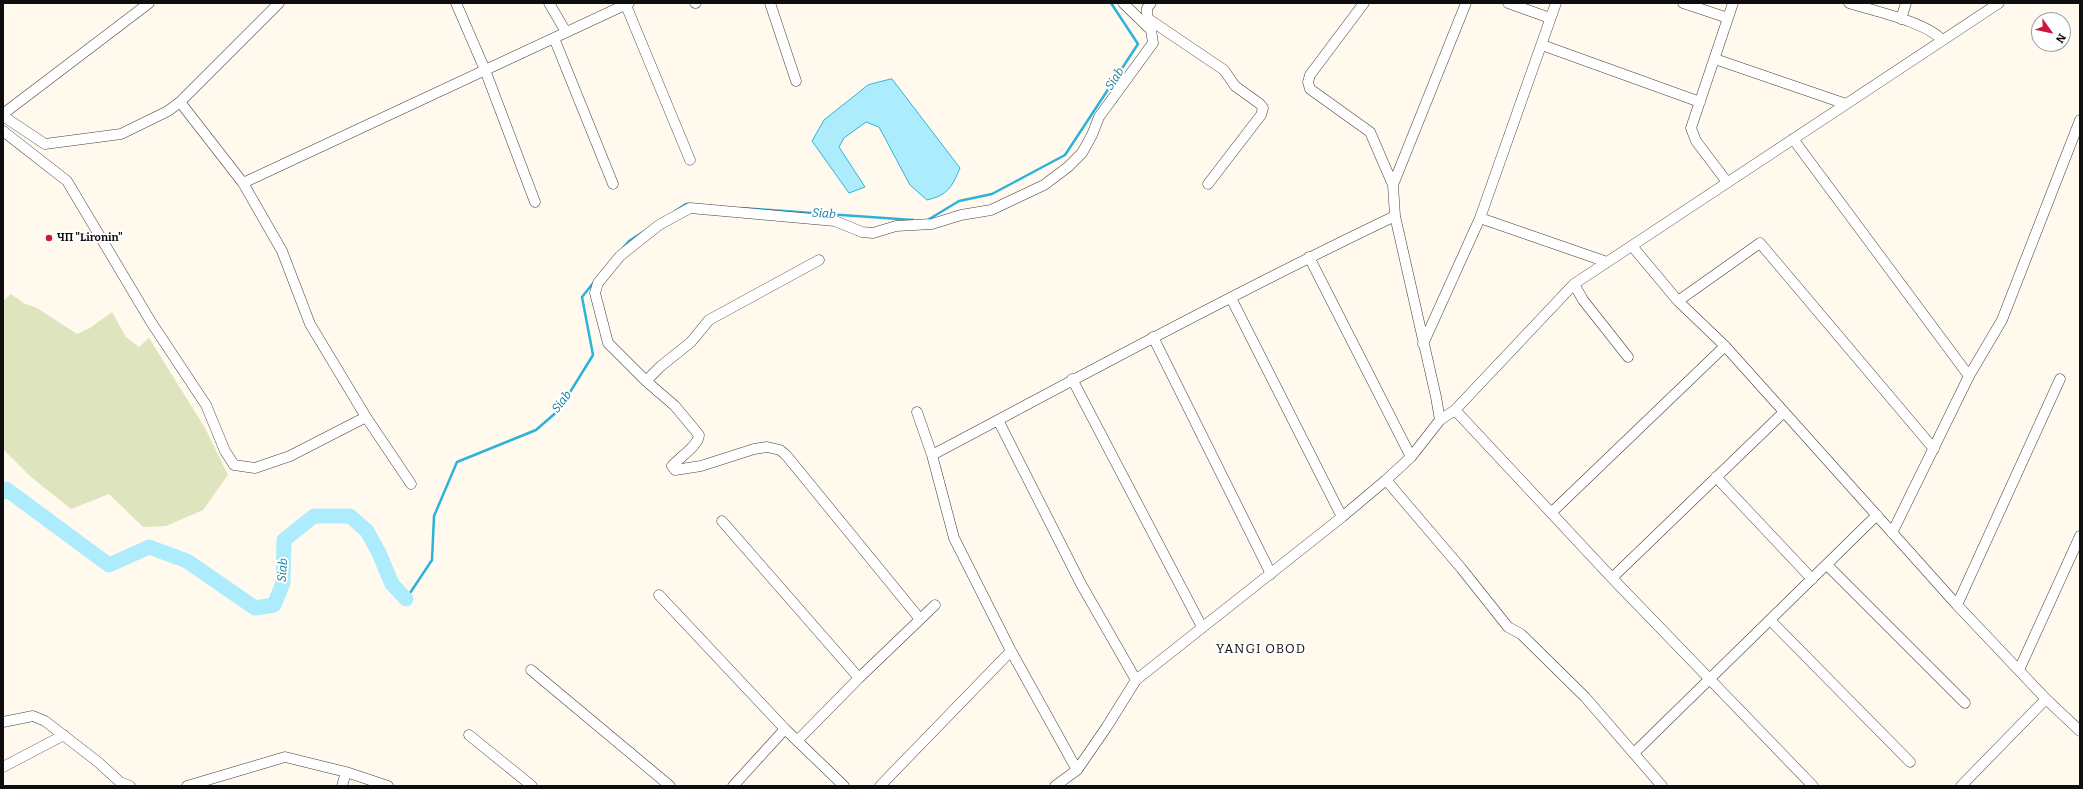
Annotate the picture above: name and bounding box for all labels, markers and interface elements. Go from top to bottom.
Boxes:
north arrow [2031,12,2071,52]
text: N [2053,31,2068,45]
water label: Siab [1102,65,1128,93]
water label: Siab [812,206,836,222]
place label: ЧП "Lironin" [57,231,123,245]
marker: ЧП "Lironin" [44,233,54,243]
water label: Siab [549,388,575,416]
water label: Siab [275,558,291,582]
district label: YANGI OBOD [1216,641,1306,657]

